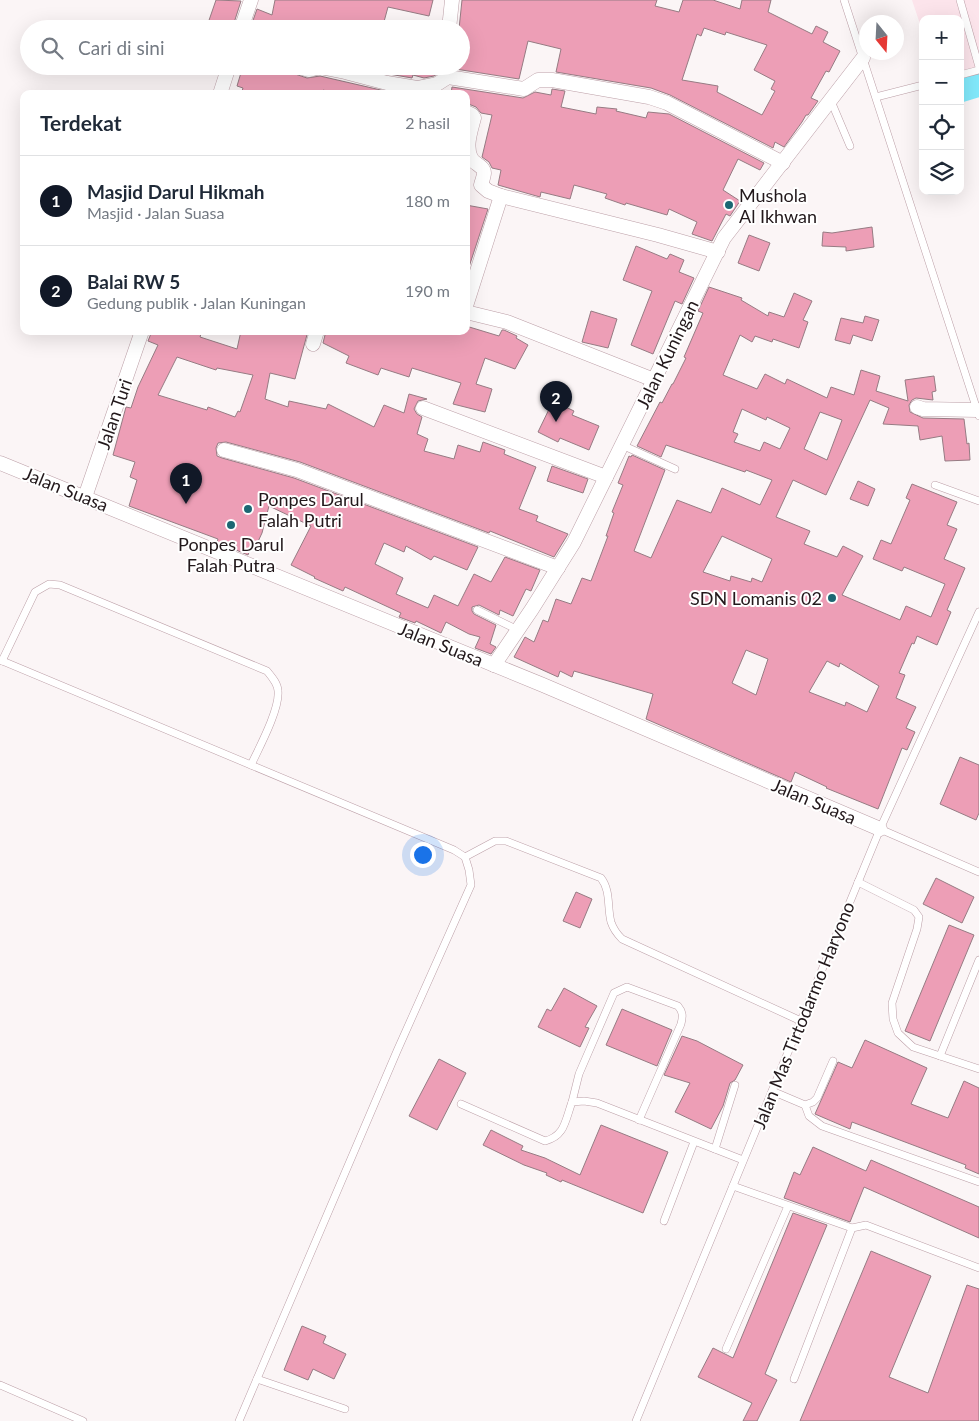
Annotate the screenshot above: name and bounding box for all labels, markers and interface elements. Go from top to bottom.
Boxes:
north arrow [859,15,904,60]
map controls [919,15,964,195]
button: + [919,15,964,60]
search box [20,20,470,75]
icon: search [38,34,66,62]
text: Cari di sini [78,36,165,59]
button: − [919,60,964,105]
button: locate [919,105,964,150]
text: Terdekat [40,110,122,135]
text: 2 hasil [405,113,450,132]
button: layers [919,150,964,195]
text: Masjid Darul Hikmah [87,180,265,203]
place label: Mushola Al Ikhwan [739,184,817,227]
text: 1 [51,191,61,210]
text: 180 m [405,191,450,210]
marker: Mushola Al Ikhwan [723,199,735,211]
text: Masjid · Jalan Suasa [87,203,224,222]
text: Balai RW 5 [87,270,180,293]
text: 2 [51,281,61,300]
text: 190 m [405,281,450,300]
text: Gedung publik · Jalan Kuningan [87,293,306,312]
street label: Jalan Kuningan [631,296,703,412]
street label: Jalan Turi [92,376,136,452]
pin: 2 [540,381,572,422]
street label: Jalan Suasa [20,462,112,516]
pin: 1 [170,463,202,504]
place label: Ponpes Darul Falah Putri [258,488,364,531]
marker: Ponpes Darul Falah Putri [242,503,254,515]
marker: Ponpes Darul Falah Putra [225,519,237,531]
place label: Ponpes Darul Falah Putra [178,533,284,576]
place label: SDN Lomanis 02 [690,587,822,609]
marker: SDN Lomanis 02 [826,592,838,604]
street label: Jalan Suasa [395,617,487,671]
street label: Jalan Suasa [769,773,859,829]
your location [410,842,436,868]
street label: Jalan Mas Tirtodarmo Haryono [747,898,859,1132]

